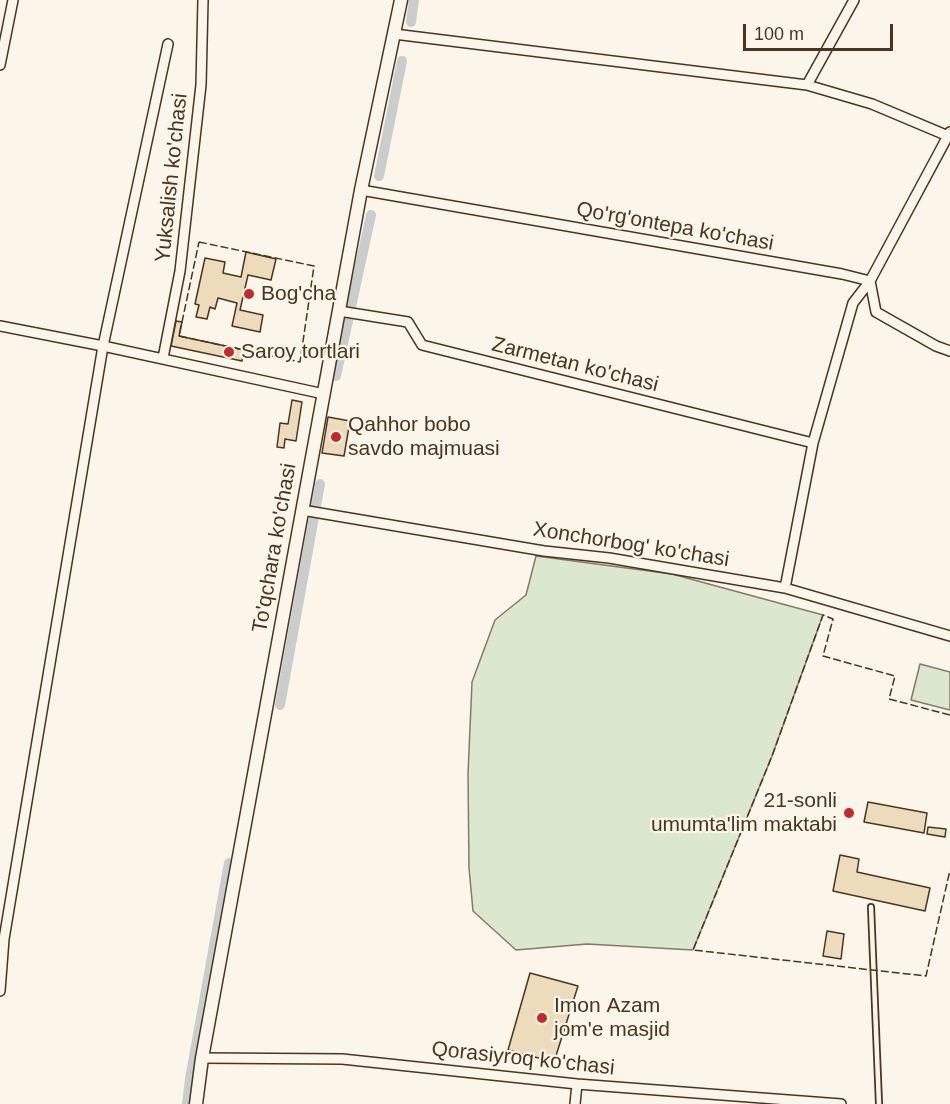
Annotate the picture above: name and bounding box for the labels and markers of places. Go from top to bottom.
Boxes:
place label: Bog'cha [261,281,336,307]
marker: Bog'cha [242,287,256,301]
place label: Saroy tortlari [241,339,360,365]
marker: Saroy tortlari [222,345,236,359]
place label: Qahhor bobo savdo majmuasi [348,412,500,462]
marker: Qahhor bobo savdo majmuasi [329,430,343,444]
place label: 21-sonli umumta'lim maktabi [651,788,837,838]
marker: 21-sonli umumta'lim maktabi [842,806,856,820]
place label: Imon Azam jom'e masjid [554,993,670,1043]
marker: Imon Azam jom'e masjid [535,1011,549,1025]

